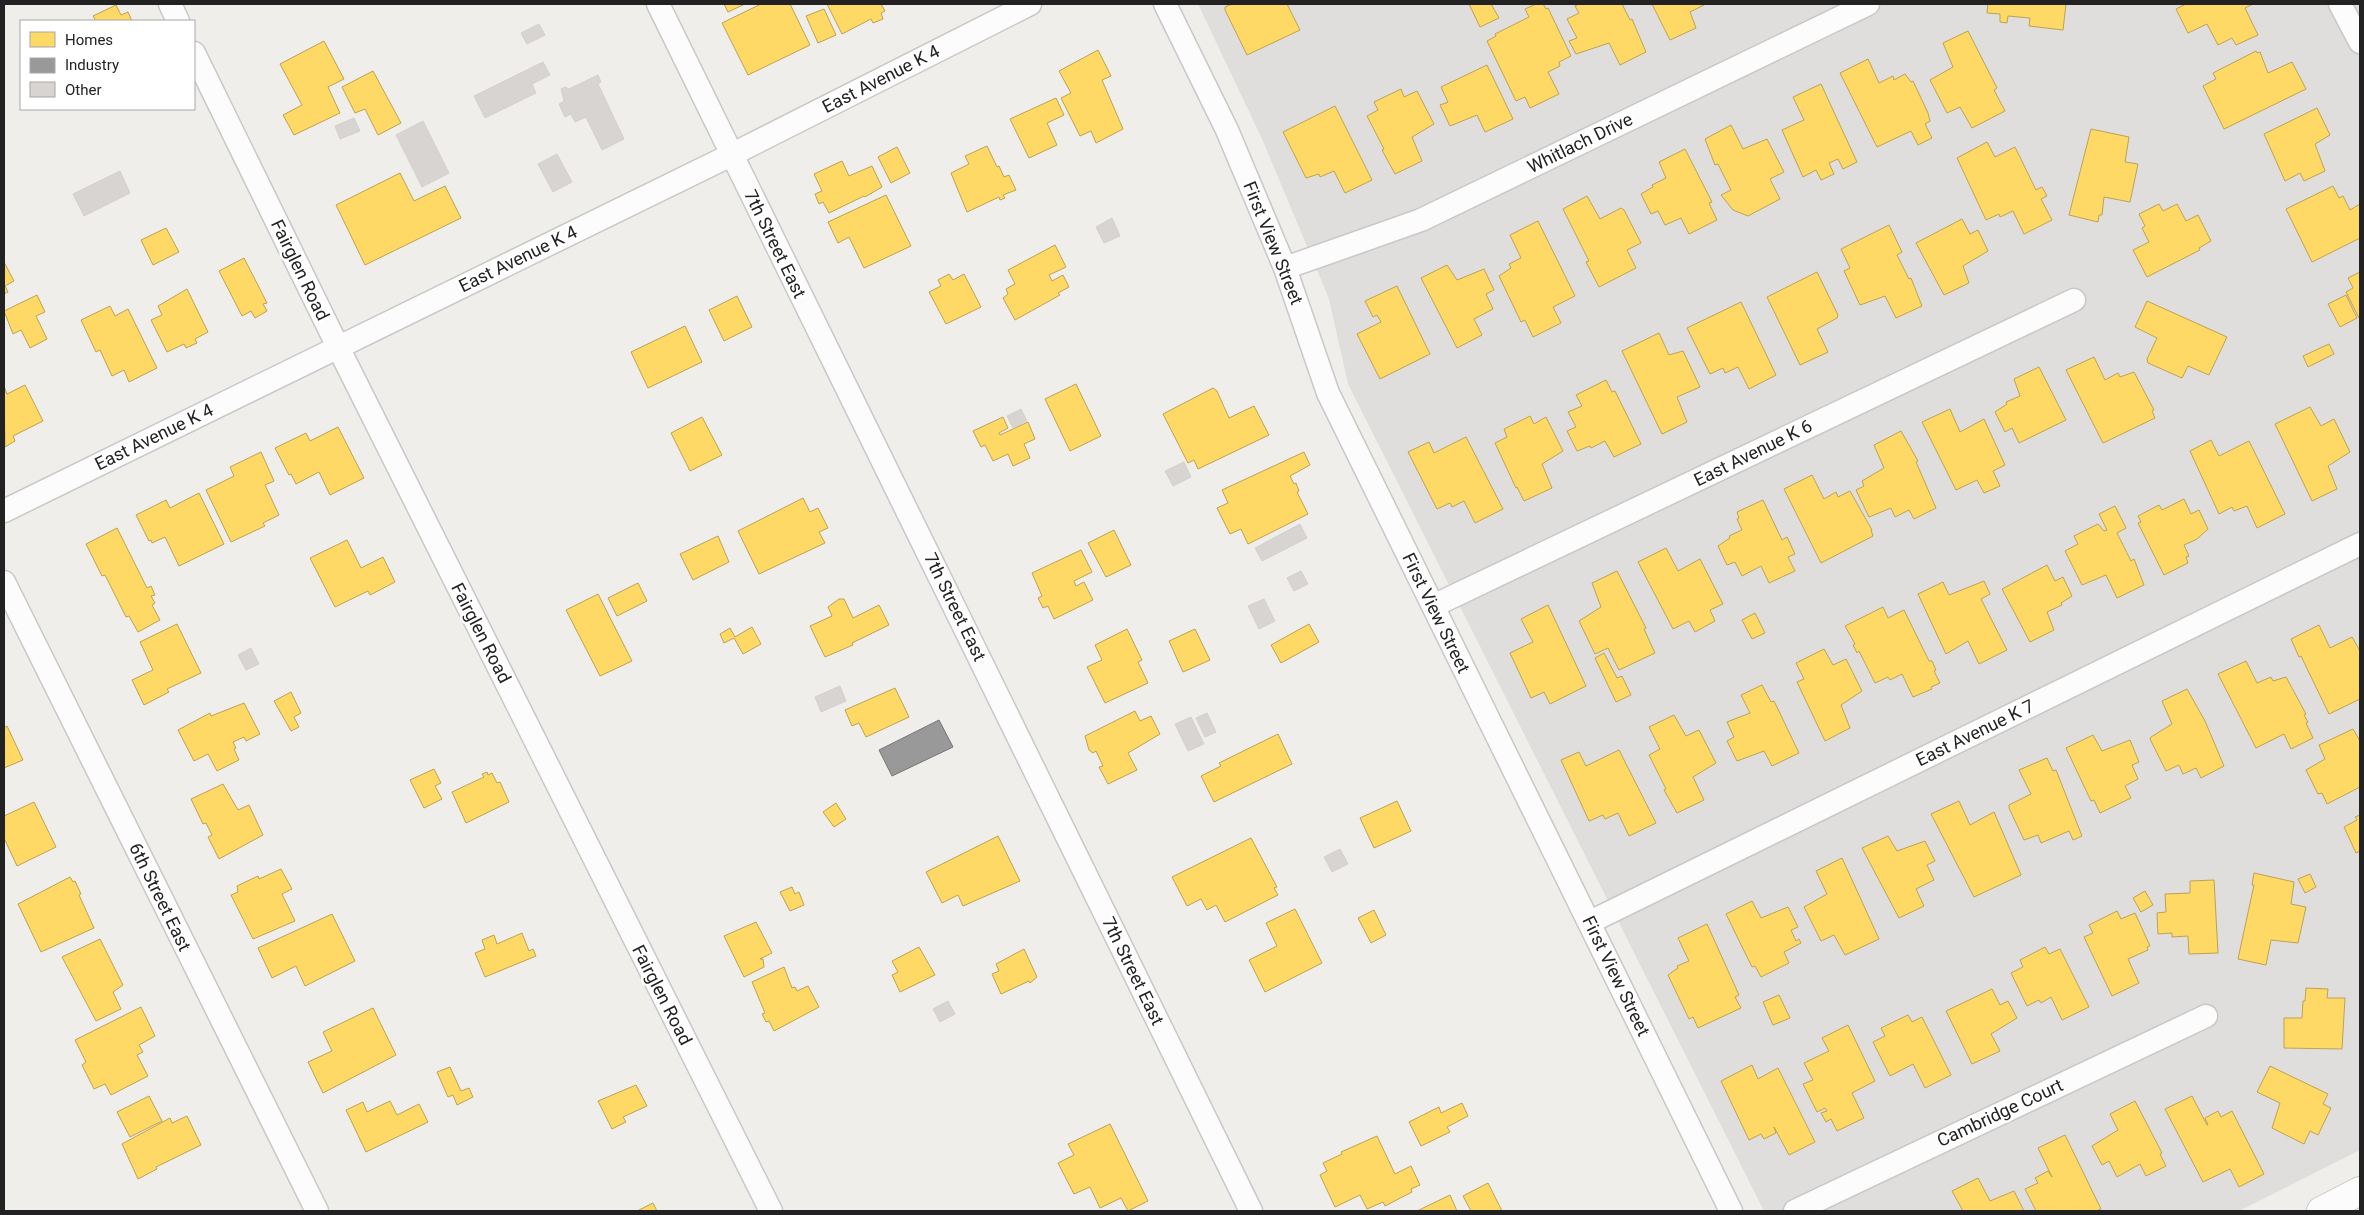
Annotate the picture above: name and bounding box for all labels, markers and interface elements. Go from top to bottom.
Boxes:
legend [20,20,195,110]
text: Homes [65,31,113,49]
street label: East Avenue K 4 [819,40,943,117]
text: Industry [65,56,119,74]
text: Other [65,81,102,99]
street label: Whitlach Drive [1524,108,1636,177]
street label: First View Street [1239,178,1308,308]
street label: 7th Street East [740,186,811,301]
street label: Fairglen Road [267,216,334,324]
street label: East Avenue K 4 [455,221,580,296]
street label: East Avenue K 4 [91,399,216,474]
street label: East Avenue K 6 [1690,415,1815,490]
street label: 7th Street East [920,549,991,664]
street label: First View Street [1398,549,1475,676]
street label: Fairglen Road [447,579,516,686]
street label: East Avenue K 7 [1912,695,2037,770]
street label: 6th Street East [125,839,196,954]
street label: First View Street [1578,912,1655,1039]
street label: 7th Street East [1098,913,1169,1028]
street label: Fairglen Road [628,941,697,1048]
street label: Cambridge Court [1934,1074,2066,1151]

